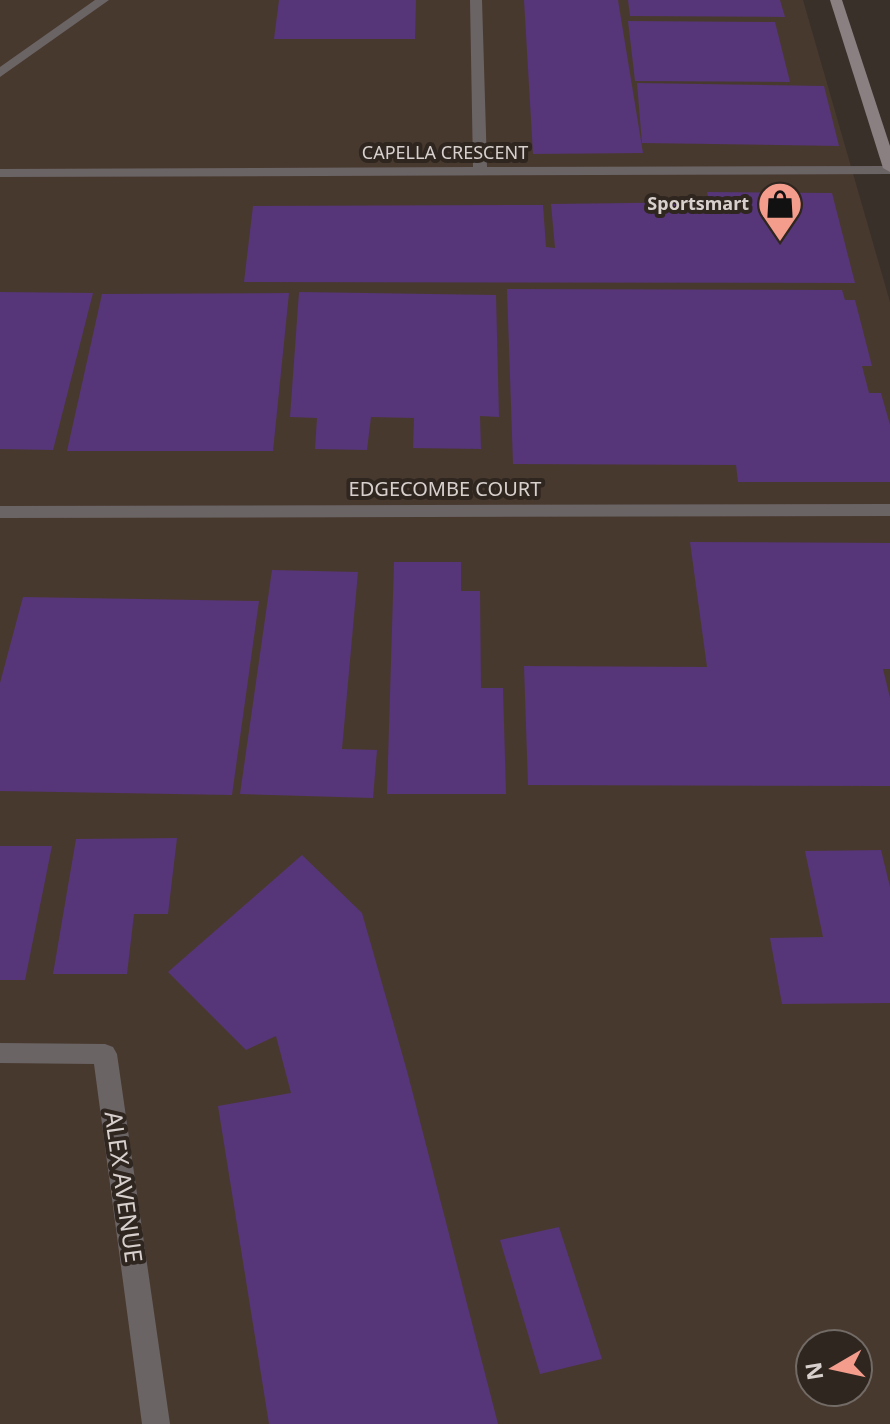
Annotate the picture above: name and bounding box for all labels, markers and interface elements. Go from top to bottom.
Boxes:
street label: CAPELLA CRESCENT [362,140,528,164]
shop icon: Sportsmart [756,180,804,243]
place label: Sportsmart [647,191,749,215]
street label: EDGECOMBE COURT [349,475,541,502]
street label: ALEX AVENUE [98,1109,151,1265]
north arrow [794,1328,874,1408]
text: N [797,1360,829,1382]

